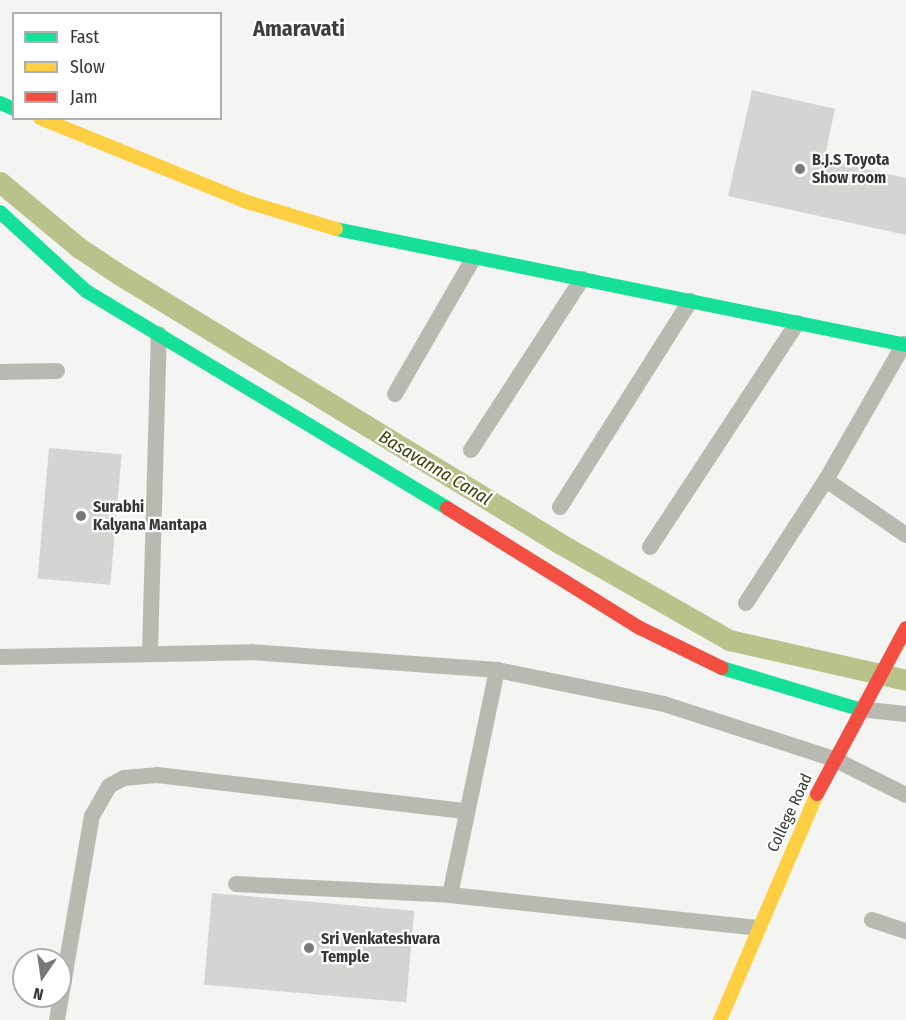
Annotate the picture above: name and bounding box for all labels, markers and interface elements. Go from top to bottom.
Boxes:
legend [12,12,222,120]
district label: Amaravati [253,16,345,42]
text: Fast [70,26,99,48]
text: Slow [70,56,105,78]
text: Jam [70,86,98,108]
place label: B.J.S Toyota Show room [812,150,889,188]
marker: B.J.S Toyota Show room [793,162,807,176]
water label: Basavanna Canal [375,426,495,510]
place label: Surabhi Kalyana Mantapa [93,497,207,535]
marker: Surabhi Kalyana Mantapa [74,509,88,523]
street label: College Road [763,771,817,855]
place label: Sri Venkateshvara Temple [321,929,440,967]
marker: Sri Venkateshvara Temple [302,941,316,955]
north arrow [12,948,72,1008]
text: N [31,984,45,1004]

